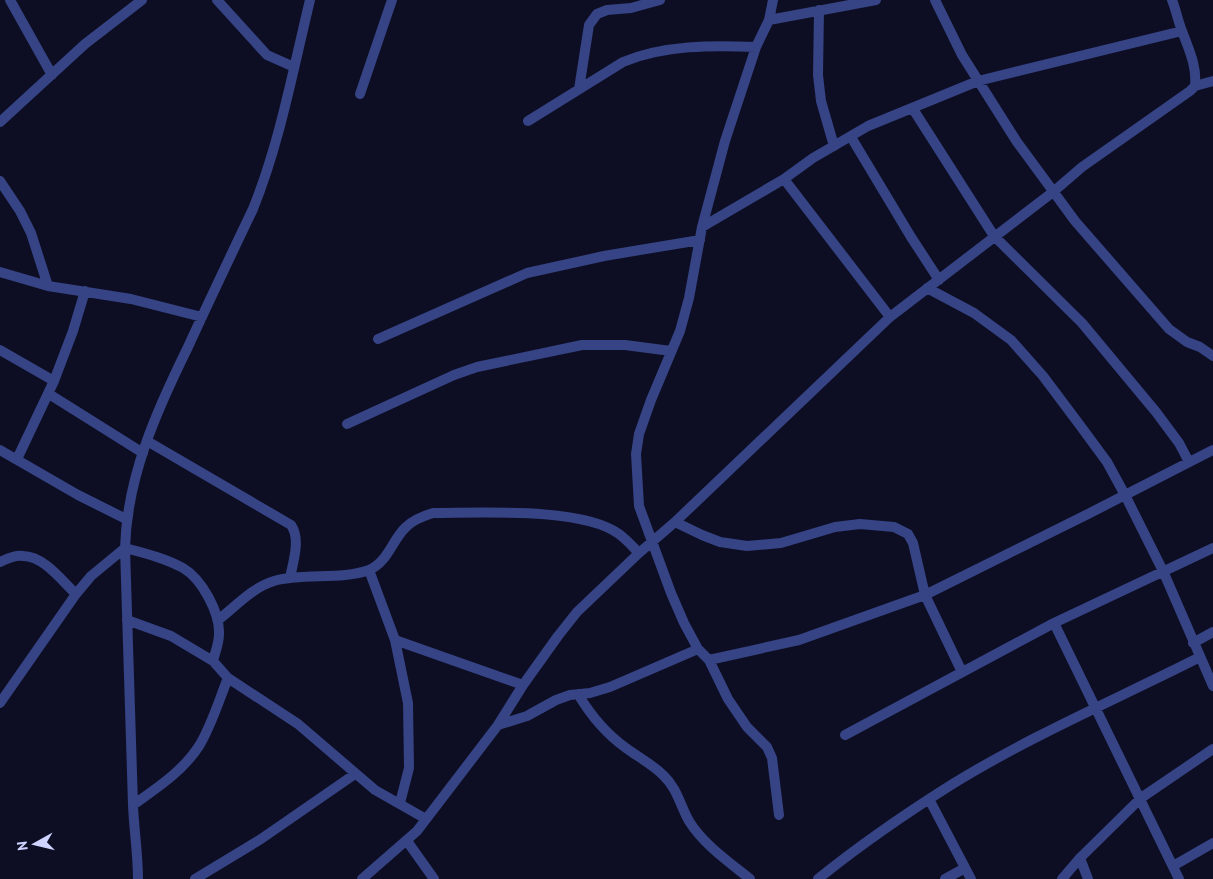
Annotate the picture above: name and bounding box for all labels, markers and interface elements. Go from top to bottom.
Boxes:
north arrow [10,819,60,869]
text: N [13,840,32,852]

